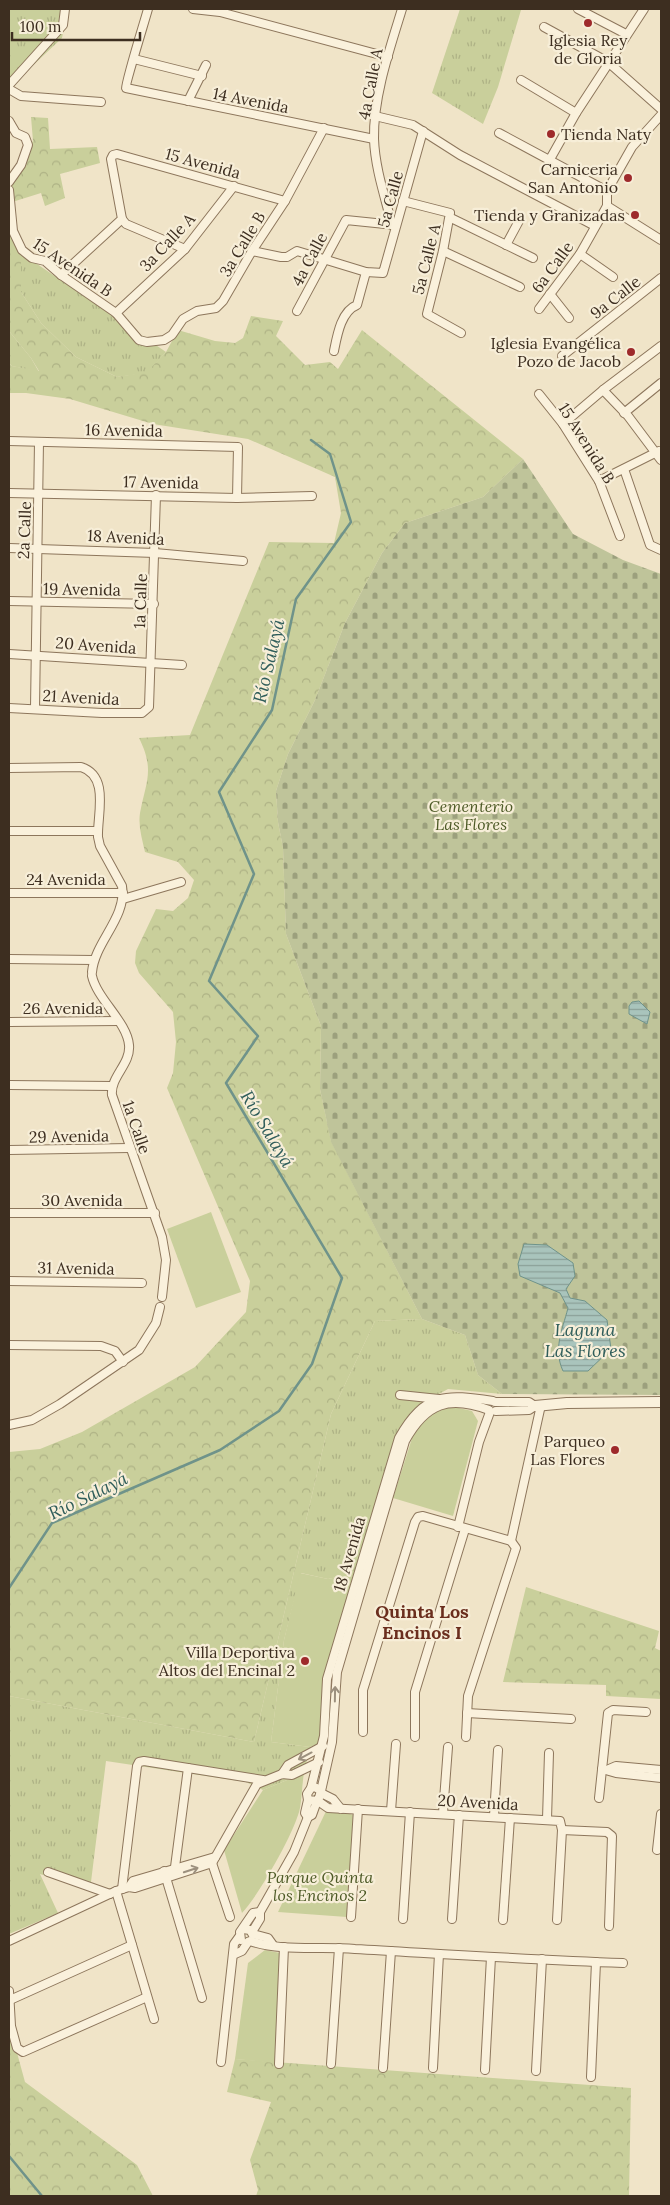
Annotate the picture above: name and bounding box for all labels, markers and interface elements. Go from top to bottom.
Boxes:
scale bar [12,10,140,42]
text: 100 m [20,17,61,36]
marker: Iglesia Rey de Gloria [582,17,594,29]
place label: Iglesia Rey de Gloria [549,30,628,68]
street label: 4a Calle A [353,46,387,121]
street label: 14 Avenida [211,83,291,117]
place label: Tienda Naty [561,124,652,144]
marker: Tienda Naty [545,128,557,140]
street label: 15 Avenida [163,143,243,183]
place label: Carniceria San Antonio [528,159,618,197]
street label: 5a Calle [373,168,407,230]
marker: Carniceria San Antonio [622,172,634,184]
place label: Tienda y Granizadas [474,205,625,225]
street label: 3a Calle A [135,208,200,275]
street label: 3a Calle B [215,208,269,280]
marker: Tienda y Granizadas [629,209,641,221]
street label: 5a Calle A [408,221,445,296]
street label: 4a Calle [287,228,332,289]
street label: 15 Avenida B [30,233,116,301]
street label: 6a Calle [527,237,577,297]
street label: 9a Calle [586,271,644,323]
place label: Iglesia Evangélica Pozo de Jacob [491,333,621,371]
marker: Iglesia Evangélica Pozo de Jacob [625,346,637,358]
street label: 15 Avenida B [554,399,620,487]
street label: 16 Avenida [85,419,163,441]
street label: 17 Avenida [123,471,199,493]
street label: 2a Calle [13,500,35,559]
street label: 18 Avenida [87,525,165,549]
street label: 1a Calle [129,573,151,629]
street label: 19 Avenida [43,578,121,600]
water label: Río Salayá [248,617,289,705]
street label: 20 Avenida [55,632,137,658]
street label: 21 Avenida [42,685,120,709]
park label: Cementerio Las Flores [429,796,513,834]
street label: 24 Avenida [26,869,106,889]
street label: 26 Avenida [23,998,103,1018]
water label: Río Salayá [236,1086,299,1171]
street label: 1a Calle [119,1098,156,1157]
street label: 29 Avenida [29,1125,109,1147]
street label: 30 Avenida [41,1190,123,1210]
street label: 31 Avenida [37,1257,115,1279]
water label: Laguna Las Flores [544,1318,626,1362]
place label: Parqueo Las Flores [530,1431,605,1469]
marker: Parqueo Las Flores [609,1444,621,1456]
water label: Río Salayá [44,1466,131,1525]
street label: 18 Avenida [329,1514,369,1594]
district label: Quinta Los Encinos I [375,1600,469,1644]
place label: Villa Deportiva Altos del Encinal 2 [158,1642,295,1680]
marker: Villa Deportiva Altos del Encinal 2 [299,1655,311,1667]
one-way arrow [330,1686,339,1702]
one-way arrow [298,1751,313,1761]
street label: 20 Avenida [437,1790,519,1814]
one-way arrow [182,1865,198,1875]
park label: Parque Quinta los Encinos 2 [267,1867,374,1905]

